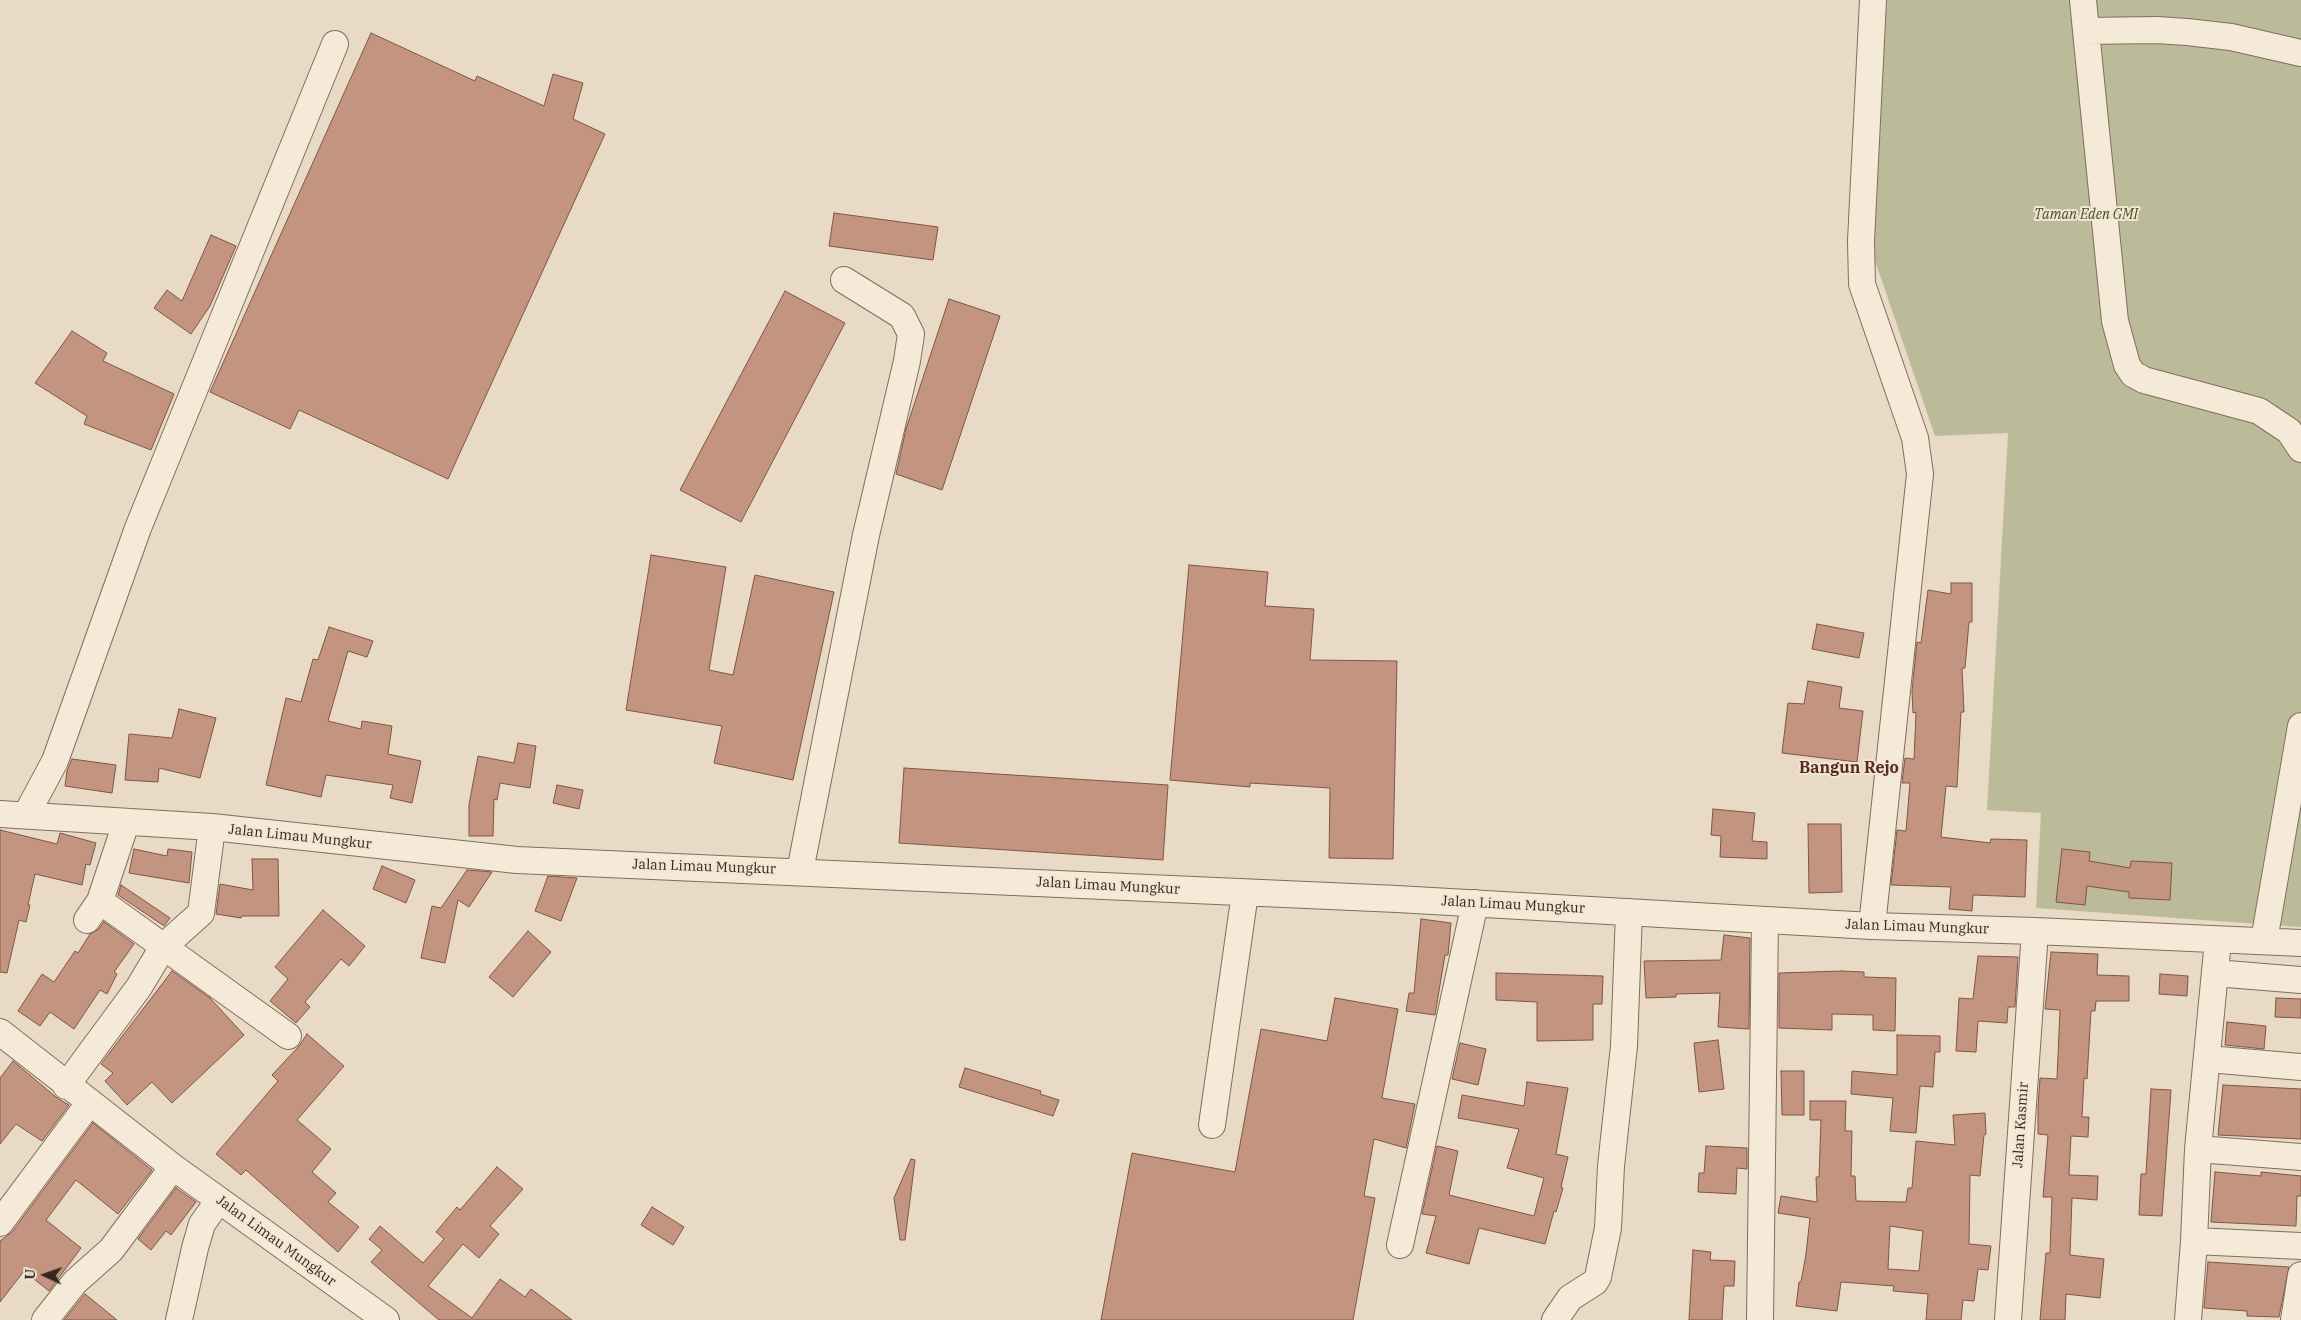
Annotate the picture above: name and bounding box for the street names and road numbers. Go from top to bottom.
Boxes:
street label: Jalan Limau Mungkur [228,821,372,853]
street label: Jalan Limau Mungkur [632,856,776,878]
street label: Jalan Limau Mungkur [1036,874,1180,898]
street label: Jalan Limau Mungkur [1441,893,1585,917]
street label: Jalan Limau Mungkur [1845,916,1989,938]
street label: Jalan Kasmir [2010,1081,2032,1169]
street label: Jalan Limau Mungkur [213,1192,339,1290]

